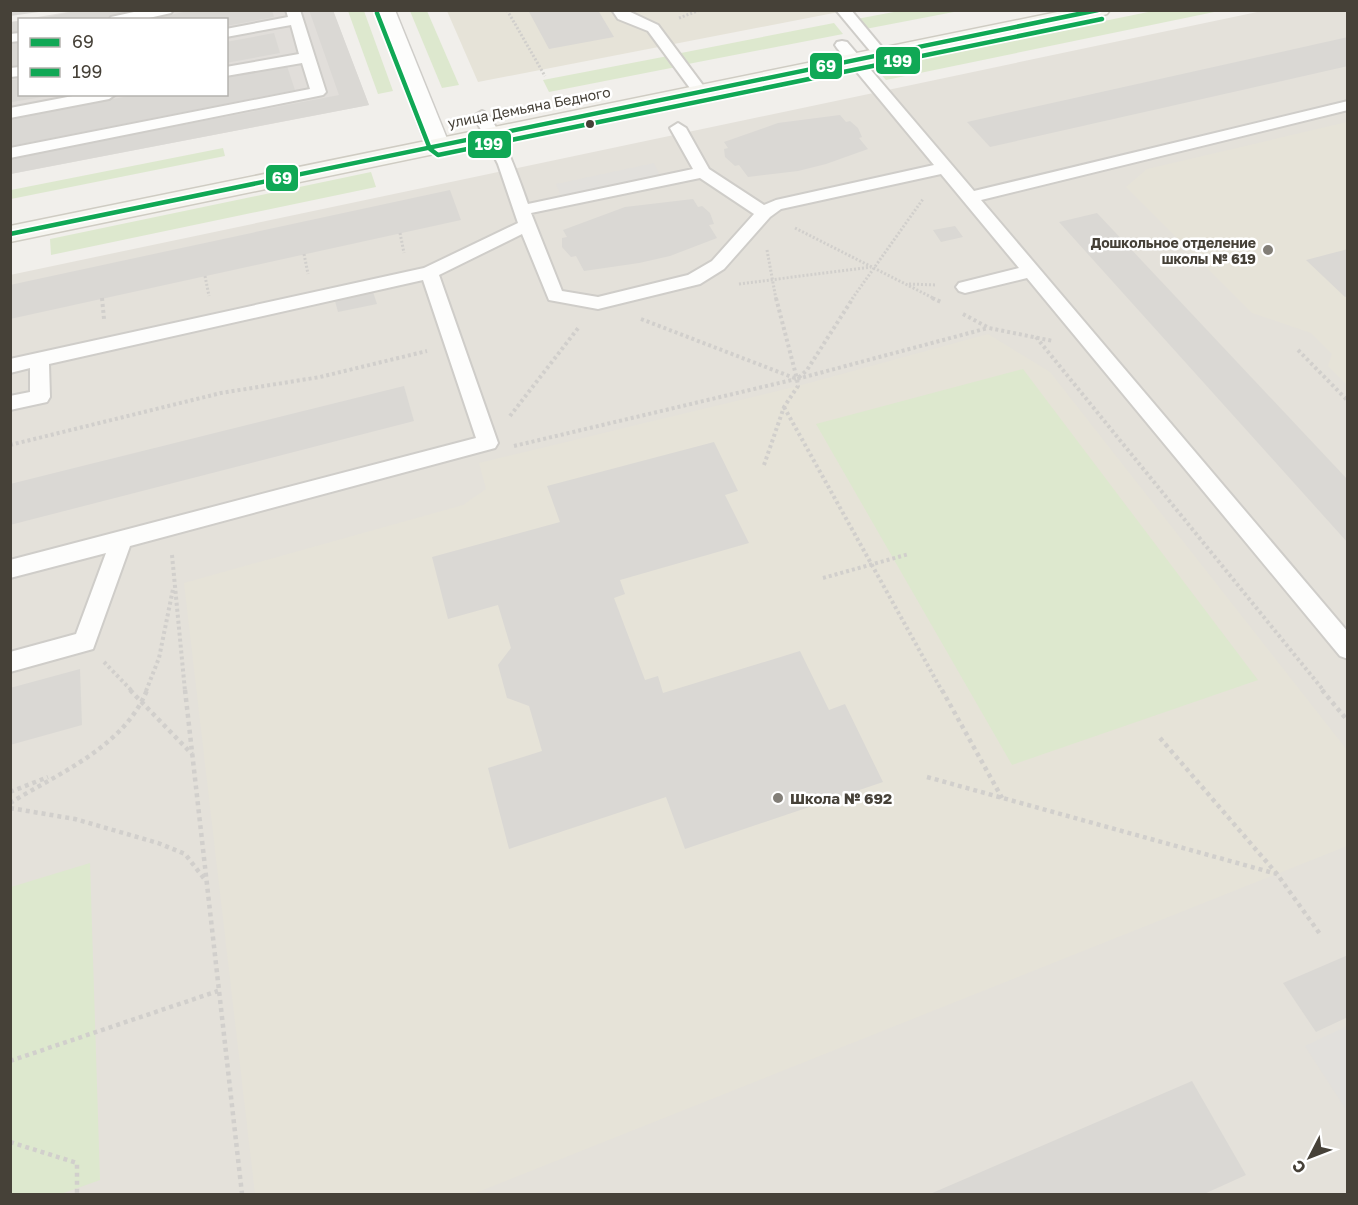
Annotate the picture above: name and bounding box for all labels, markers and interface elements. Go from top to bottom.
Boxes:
legend [18,18,228,96]
text: 69 [72,30,94,52]
line badge: 199 [875,46,921,75]
text: 199 [884,51,912,71]
line badge: 69 [809,52,843,80]
text: 69 [816,56,836,76]
text: 199 [72,60,103,82]
street label: улица Демьяна Бедного [446,83,612,131]
unlabelled marker [584,118,596,130]
line badge: 199 [467,130,512,159]
text: 199 [475,134,503,154]
line badge: 69 [265,164,299,192]
text: 69 [272,168,292,188]
place label: Дошкольное отделение школы № 619 [1091,234,1256,267]
marker: Дошкольное отделение школы № 619 [1261,243,1275,257]
place label: Школа № 692 [790,789,892,807]
marker: Школа № 692 [771,791,785,805]
north arrow [1280,1127,1340,1187]
text: С [1288,1156,1310,1178]

